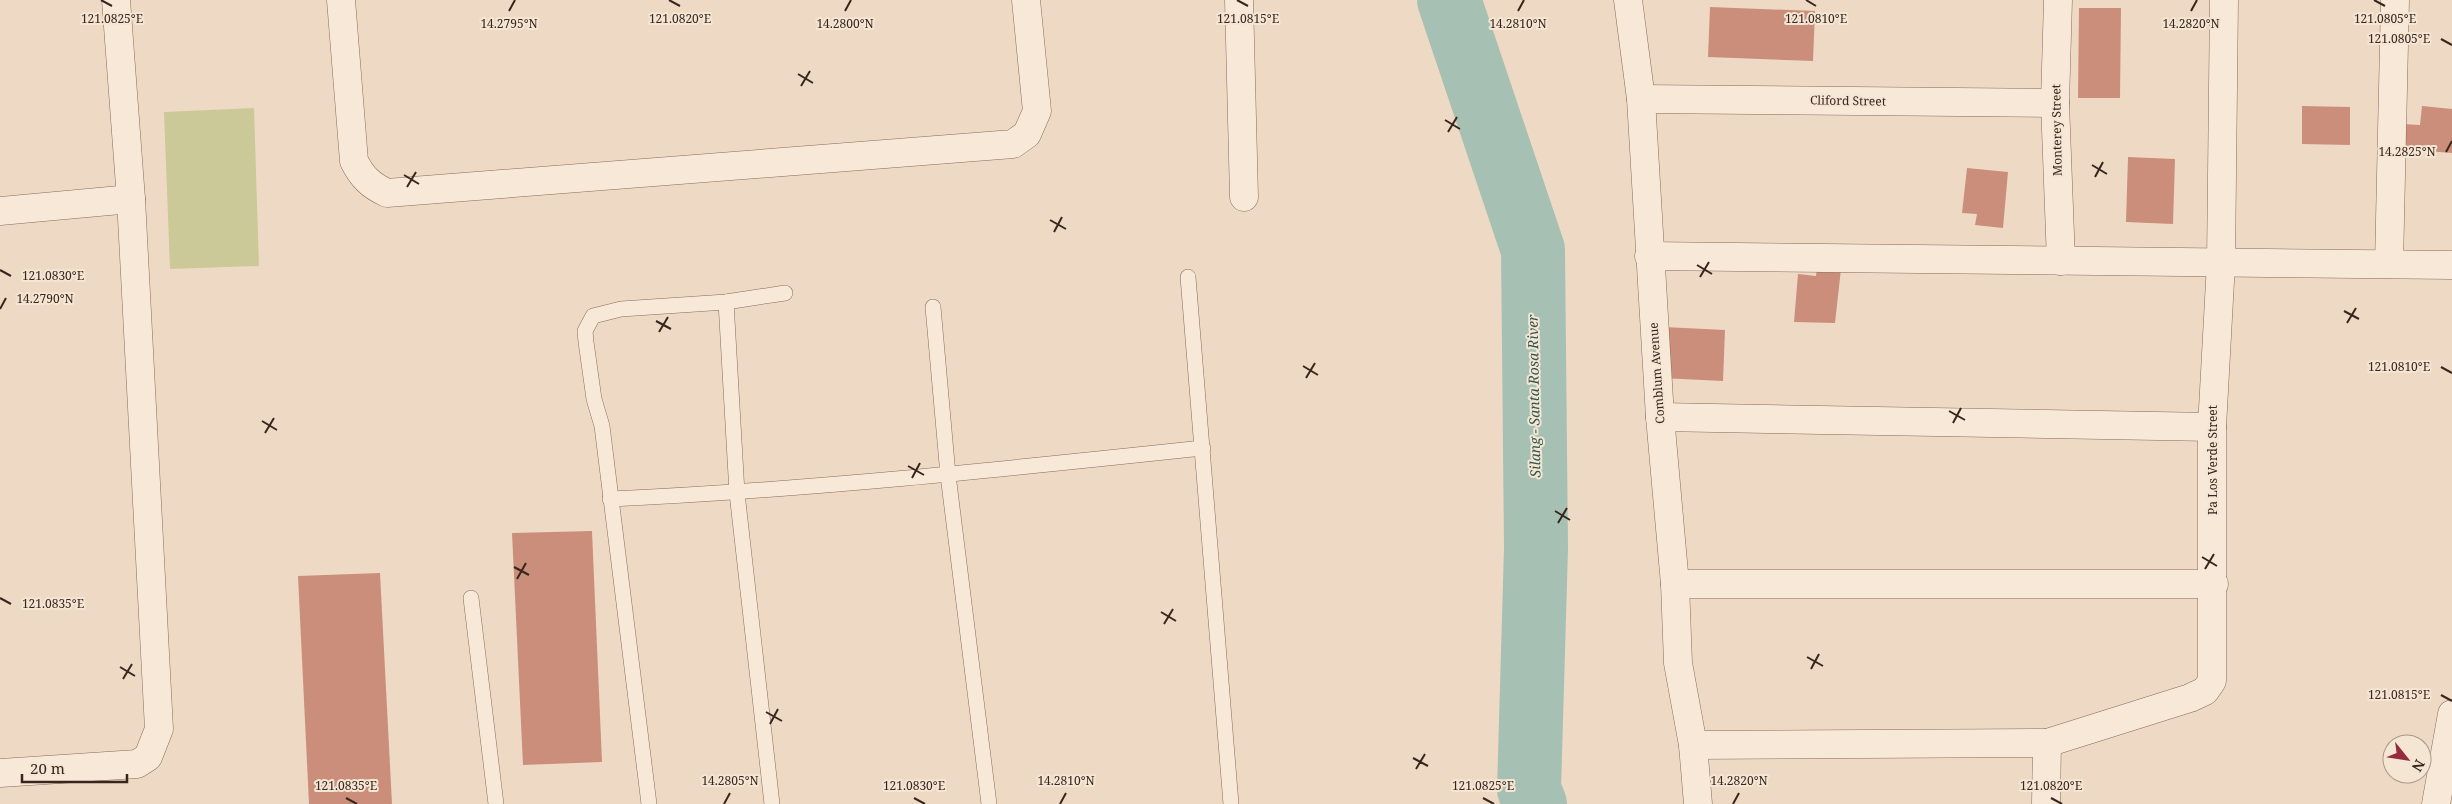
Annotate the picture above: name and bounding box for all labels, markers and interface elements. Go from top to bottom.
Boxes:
text: 121.0825°E [81,10,143,27]
text: 121.0820°E [649,10,711,27]
text: 121.0815°E [1217,10,1279,27]
text: 121.0810°E [1785,10,1847,27]
text: 121.0805°E [2354,10,2416,27]
text: 14.2795°N [480,15,538,32]
text: 14.2800°N [816,15,874,32]
text: 14.2810°N [1489,15,1547,32]
text: 14.2820°N [2162,15,2220,32]
text: 121.0805°E [2368,30,2430,47]
street label: Monterey Street [2047,84,2066,176]
street label: Cliford Street [1810,91,1886,110]
text: 14.2825°N [2378,143,2436,160]
text: 121.0830°E [22,267,84,284]
text: 14.2790°N [16,290,74,307]
water label: Silang - Santa Rosa River [1523,314,1544,478]
street label: Comblum Avenue [1644,322,1669,424]
text: 121.0810°E [2368,358,2430,375]
street label: Pa Los Verde Street [2204,405,2221,515]
text: 121.0835°E [22,595,84,612]
text: 121.0815°E [2368,686,2430,703]
north arrow [2382,734,2432,784]
scale bar [22,752,128,784]
text: N [2408,756,2430,775]
text: 20 m [30,758,65,778]
text: 14.2805°N [701,772,759,789]
text: 14.2810°N [1037,772,1095,789]
text: 14.2820°N [1710,772,1768,789]
text: 121.0835°E [315,777,377,794]
text: 121.0830°E [883,777,945,794]
text: 121.0825°E [1452,777,1514,794]
text: 121.0820°E [2020,777,2082,794]

